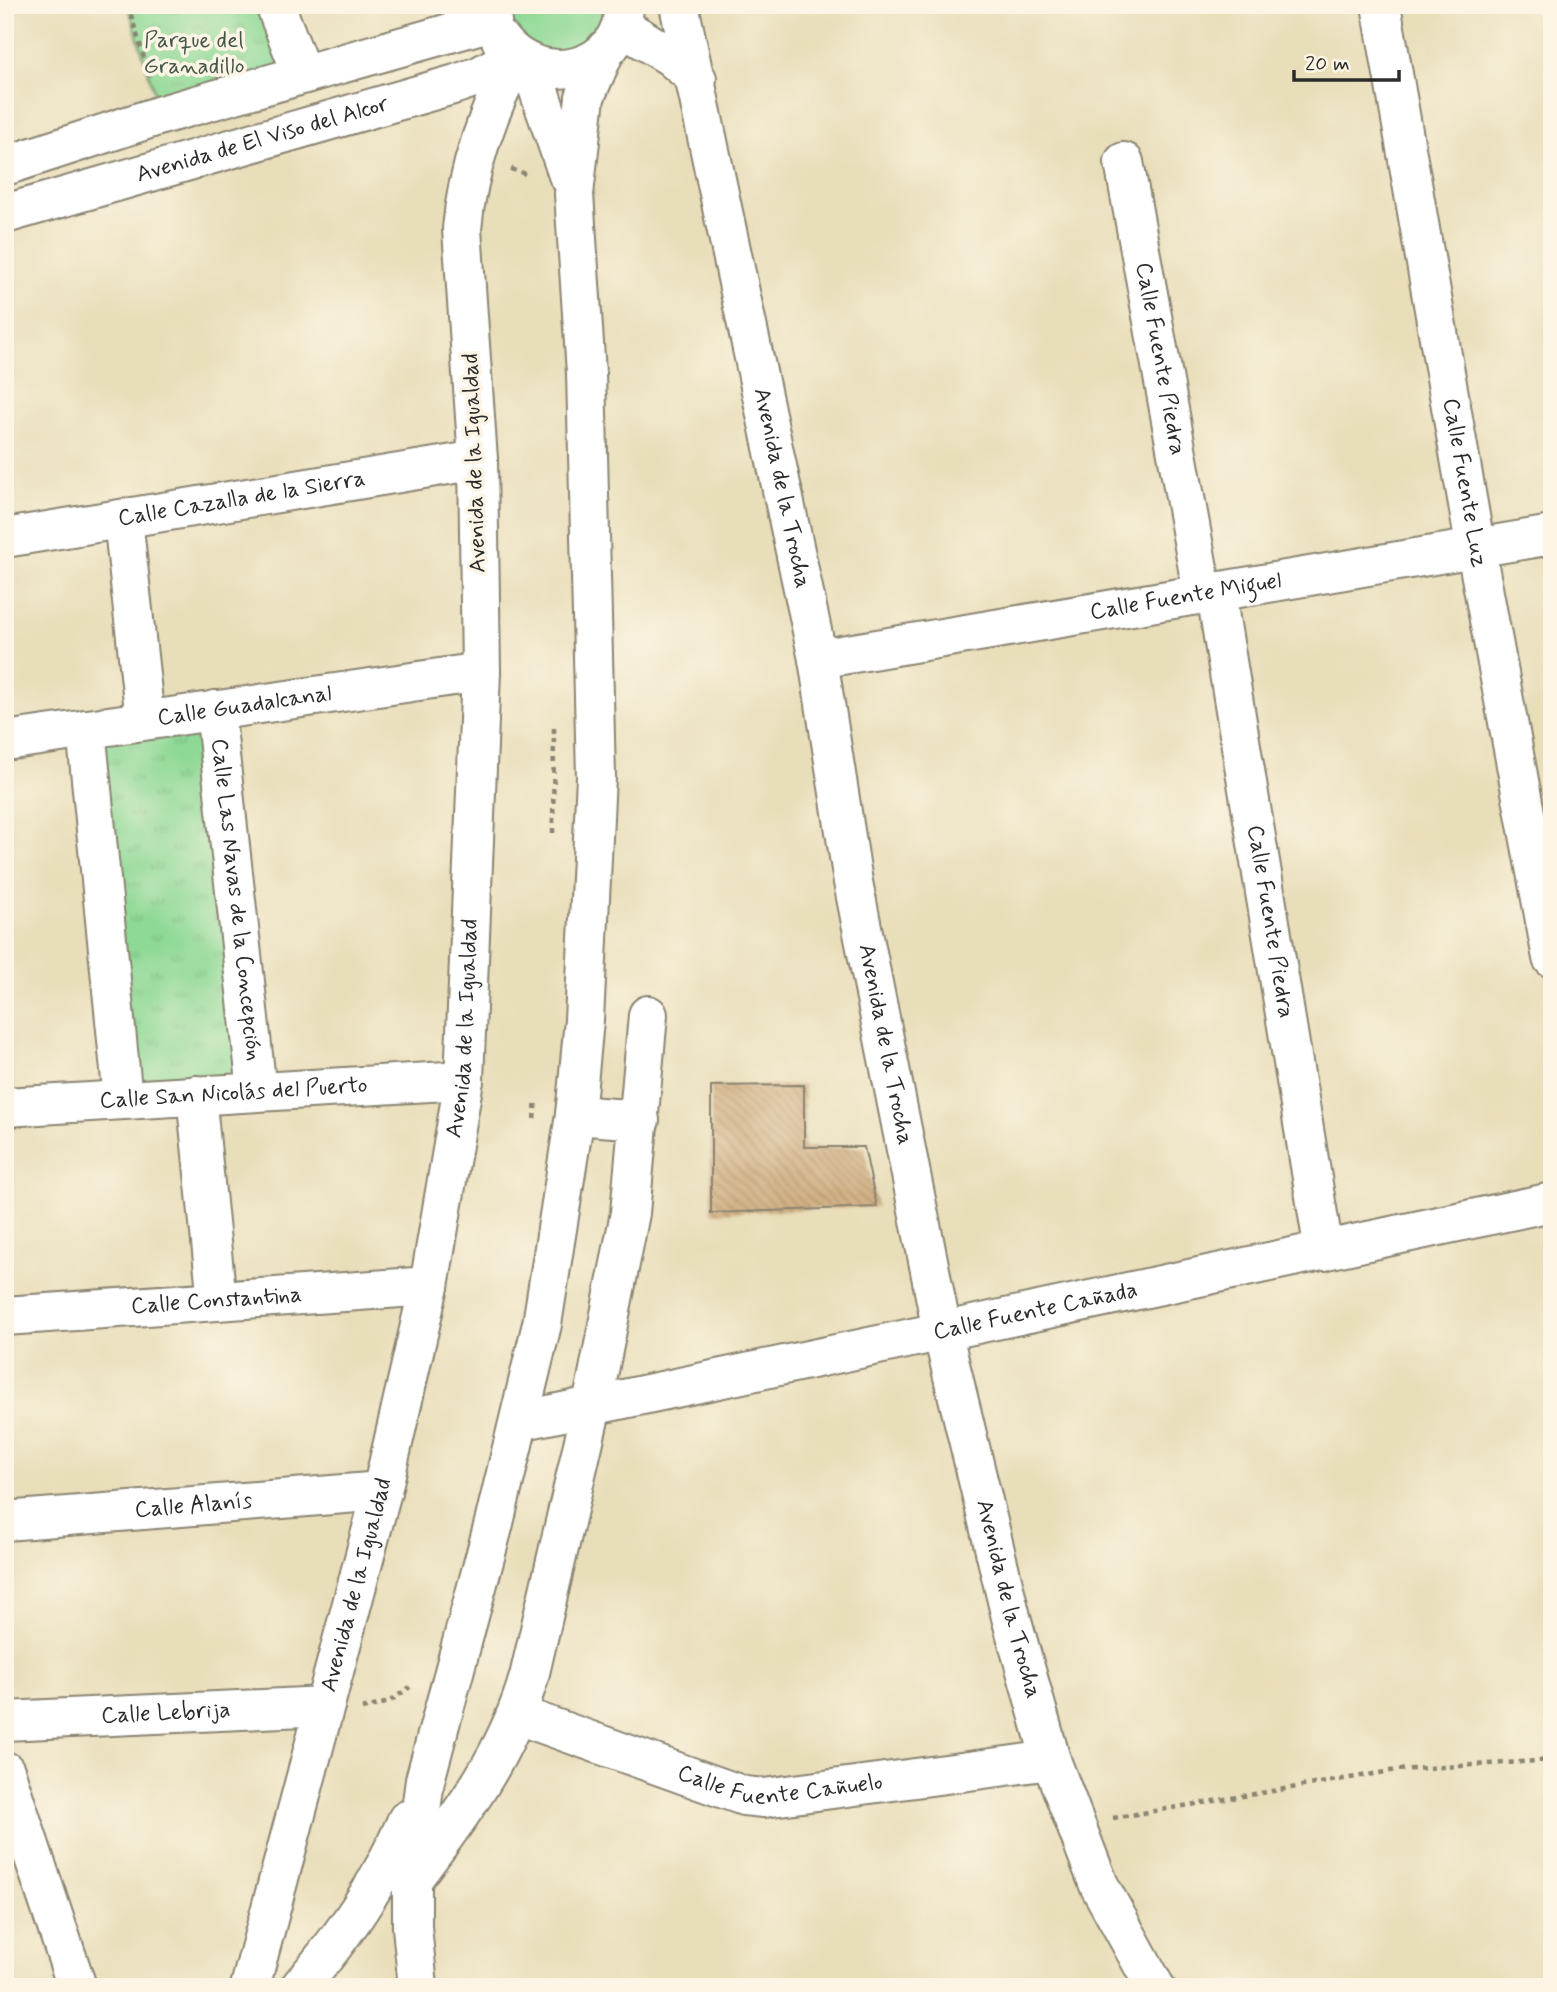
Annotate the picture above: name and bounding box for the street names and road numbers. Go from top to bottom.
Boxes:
street label: Avenida de El Viso del Alcor [133,89,392,190]
street label: Calle Fuente Piedra [1128,260,1192,458]
street label: Avenida de la Igualdad [456,353,494,573]
street label: Avenida de la Trocha [746,385,818,591]
street label: Calle Fuente Luz [1435,396,1494,570]
street label: Calle Cazalla de la Sierra [116,464,368,534]
street label: Calle Fuente Miguel [1088,566,1284,628]
street label: Calle Guadalcanal [156,679,333,734]
street label: Calle Las Navas de la Concepción [203,737,269,1063]
street label: Calle Fuente Piedra [1239,823,1300,1020]
street label: Avenida de la Igualdad [439,918,486,1140]
street label: Avenida de la Trocha [851,941,920,1148]
street label: Calle San Nicolás del Puerto [99,1071,368,1116]
street label: Calle Fuente Cañada [931,1275,1140,1348]
street label: Calle Constantina [130,1280,303,1322]
street label: Avenida de la Igualdad [314,1475,399,1695]
street label: Calle Alanís [134,1486,253,1526]
street label: Avenida de la Trocha [968,1496,1048,1702]
street label: Calle Lebrija [101,1695,231,1731]
street label: Calle Fuente Cañuelo [673,1758,885,1813]

